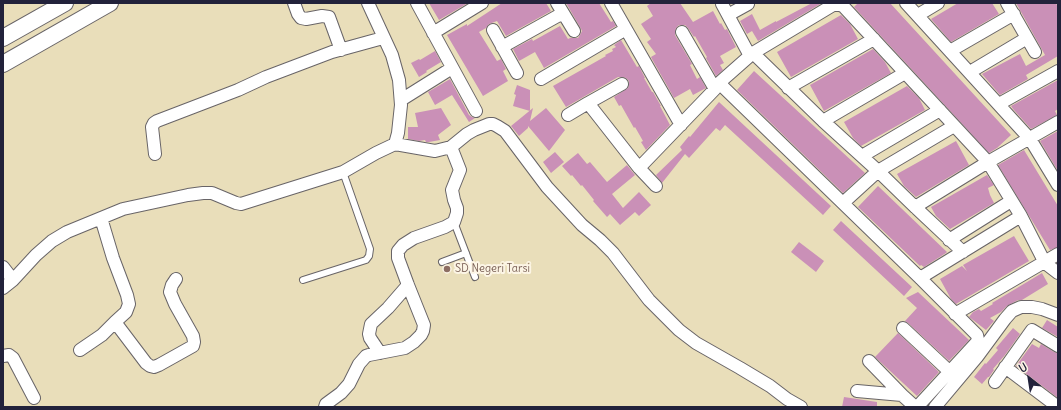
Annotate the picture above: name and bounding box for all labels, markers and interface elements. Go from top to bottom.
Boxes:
place label: SD Negeri Tarsi [455,262,530,276]
marker: SD Negeri Tarsi [442,264,452,274]
north arrow [1009,358,1049,398]
text: U [1016,360,1030,376]

